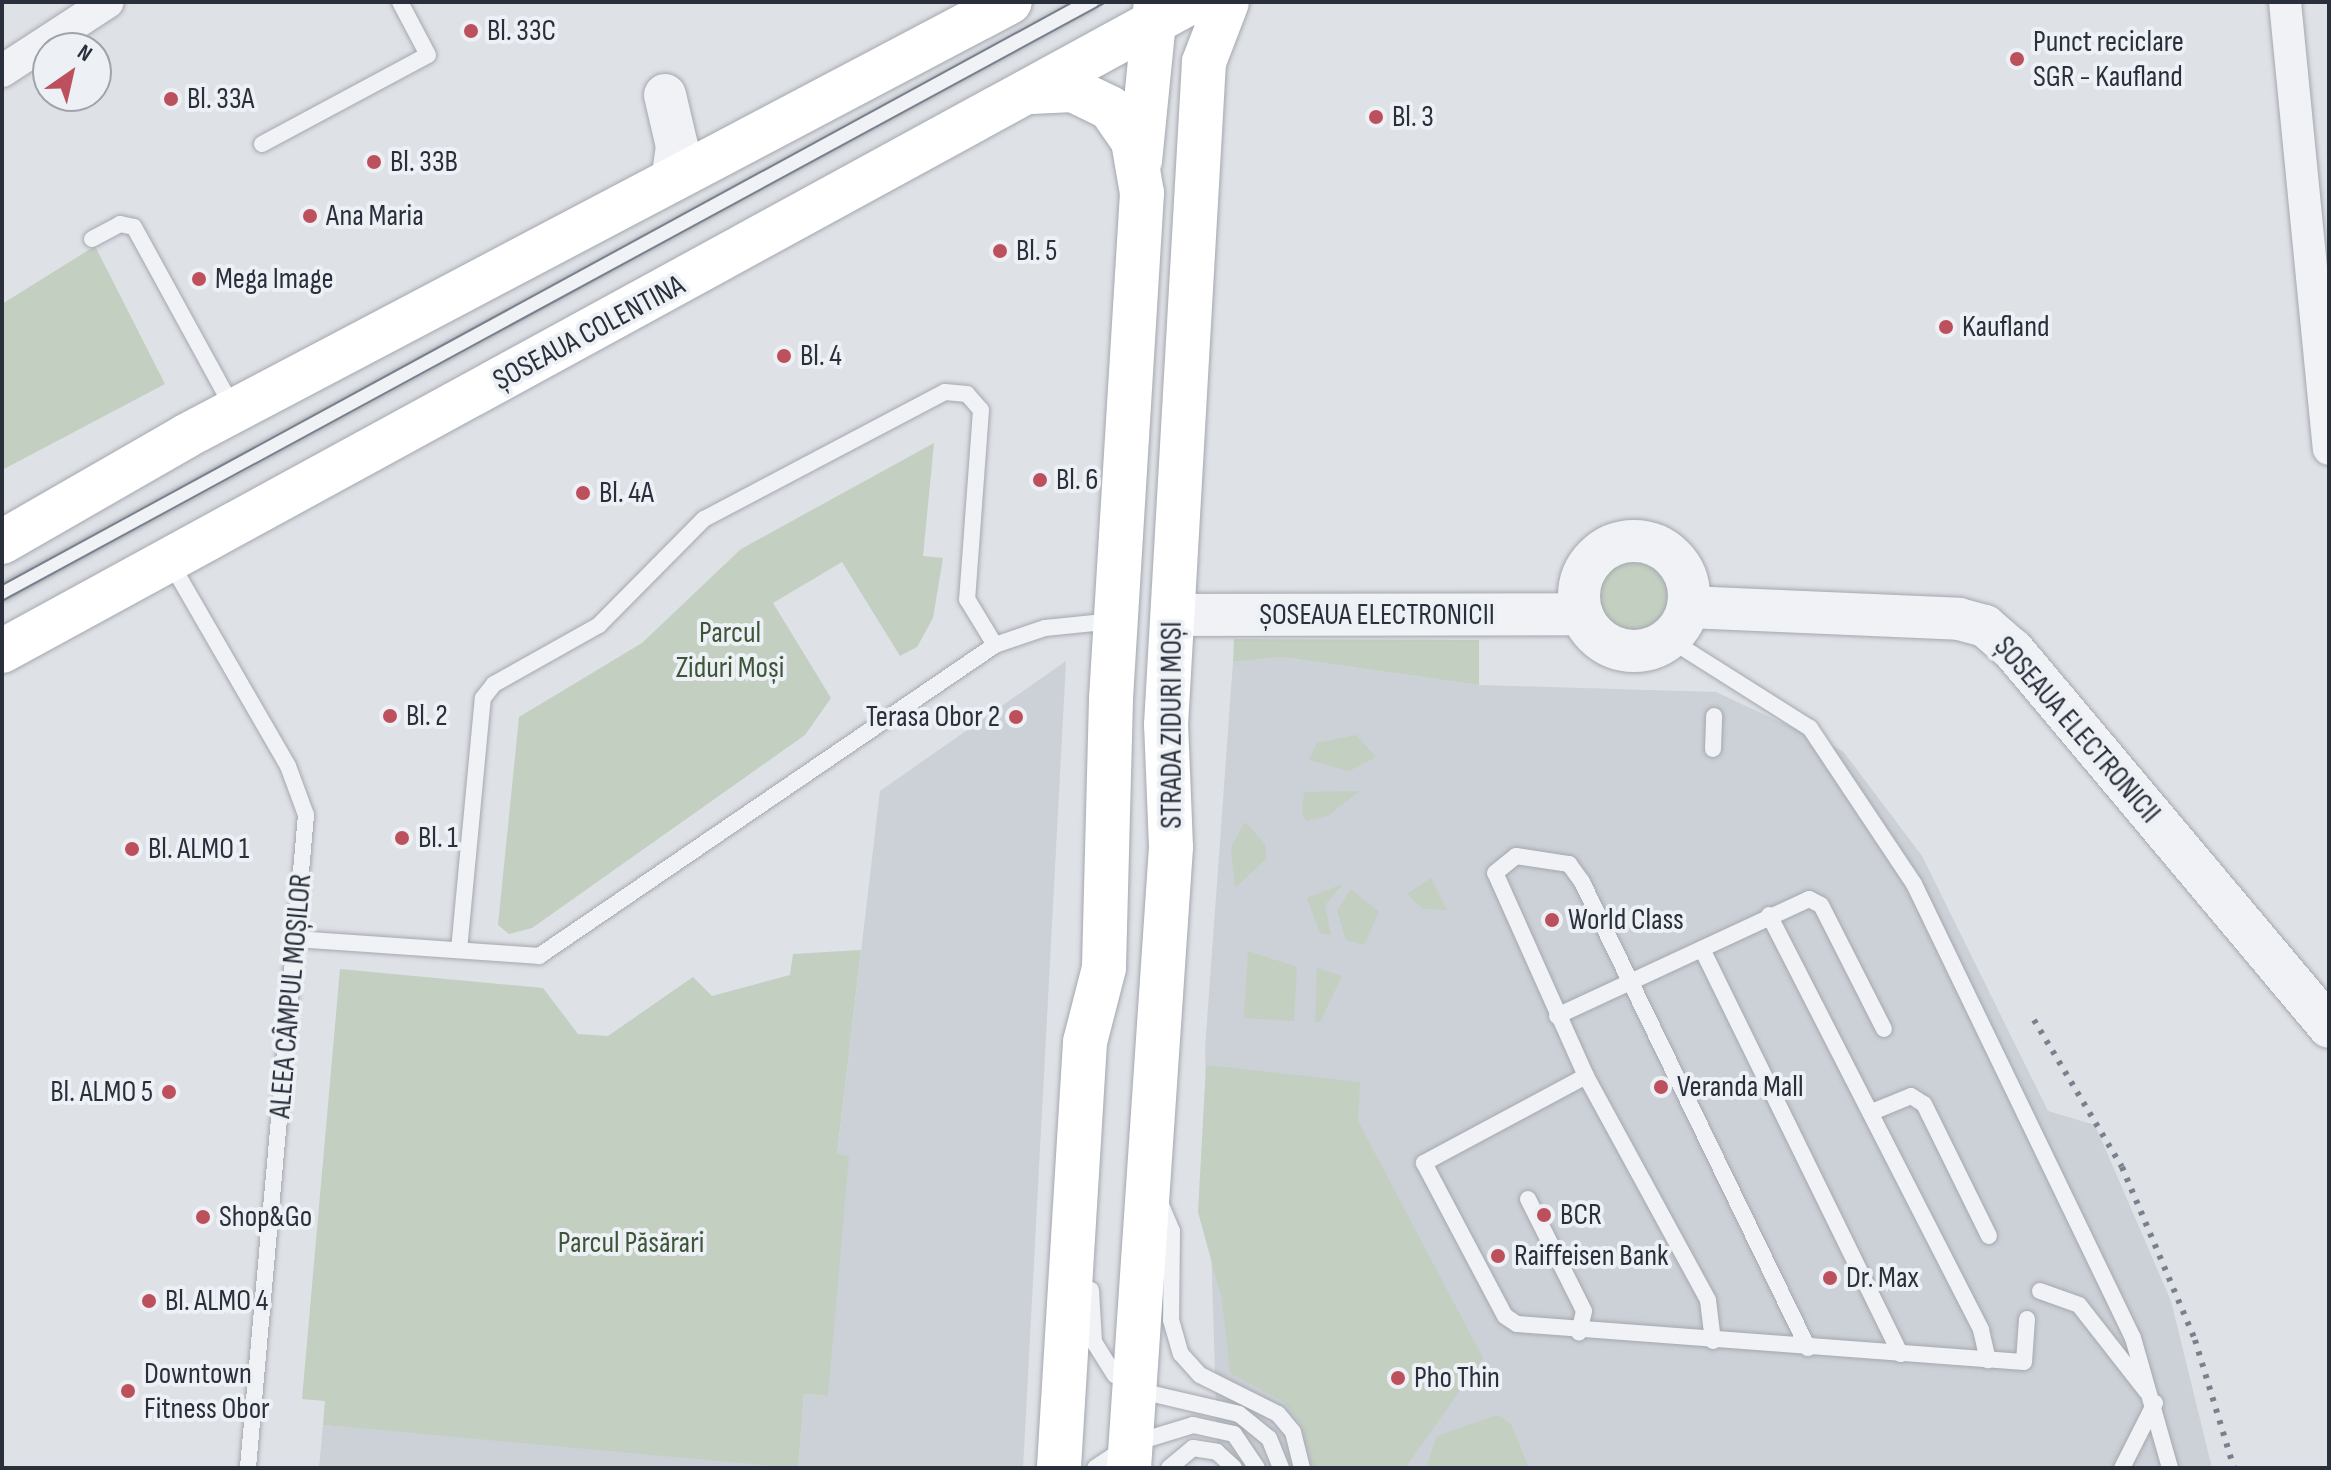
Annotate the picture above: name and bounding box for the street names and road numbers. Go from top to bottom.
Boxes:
street label: ȘOSEAUA COLENTINA [487,267,691,399]
street label: ȘOSEAUA ELECTRONICII [1259,597,1495,633]
street label: STRADA ZIDURI MOȘI [1154,621,1190,829]
street label: ȘOSEAUA ELECTRONICII [1986,629,2168,831]
street label: ALEEA CÂMPUL MOȘILOR [262,872,320,1120]

